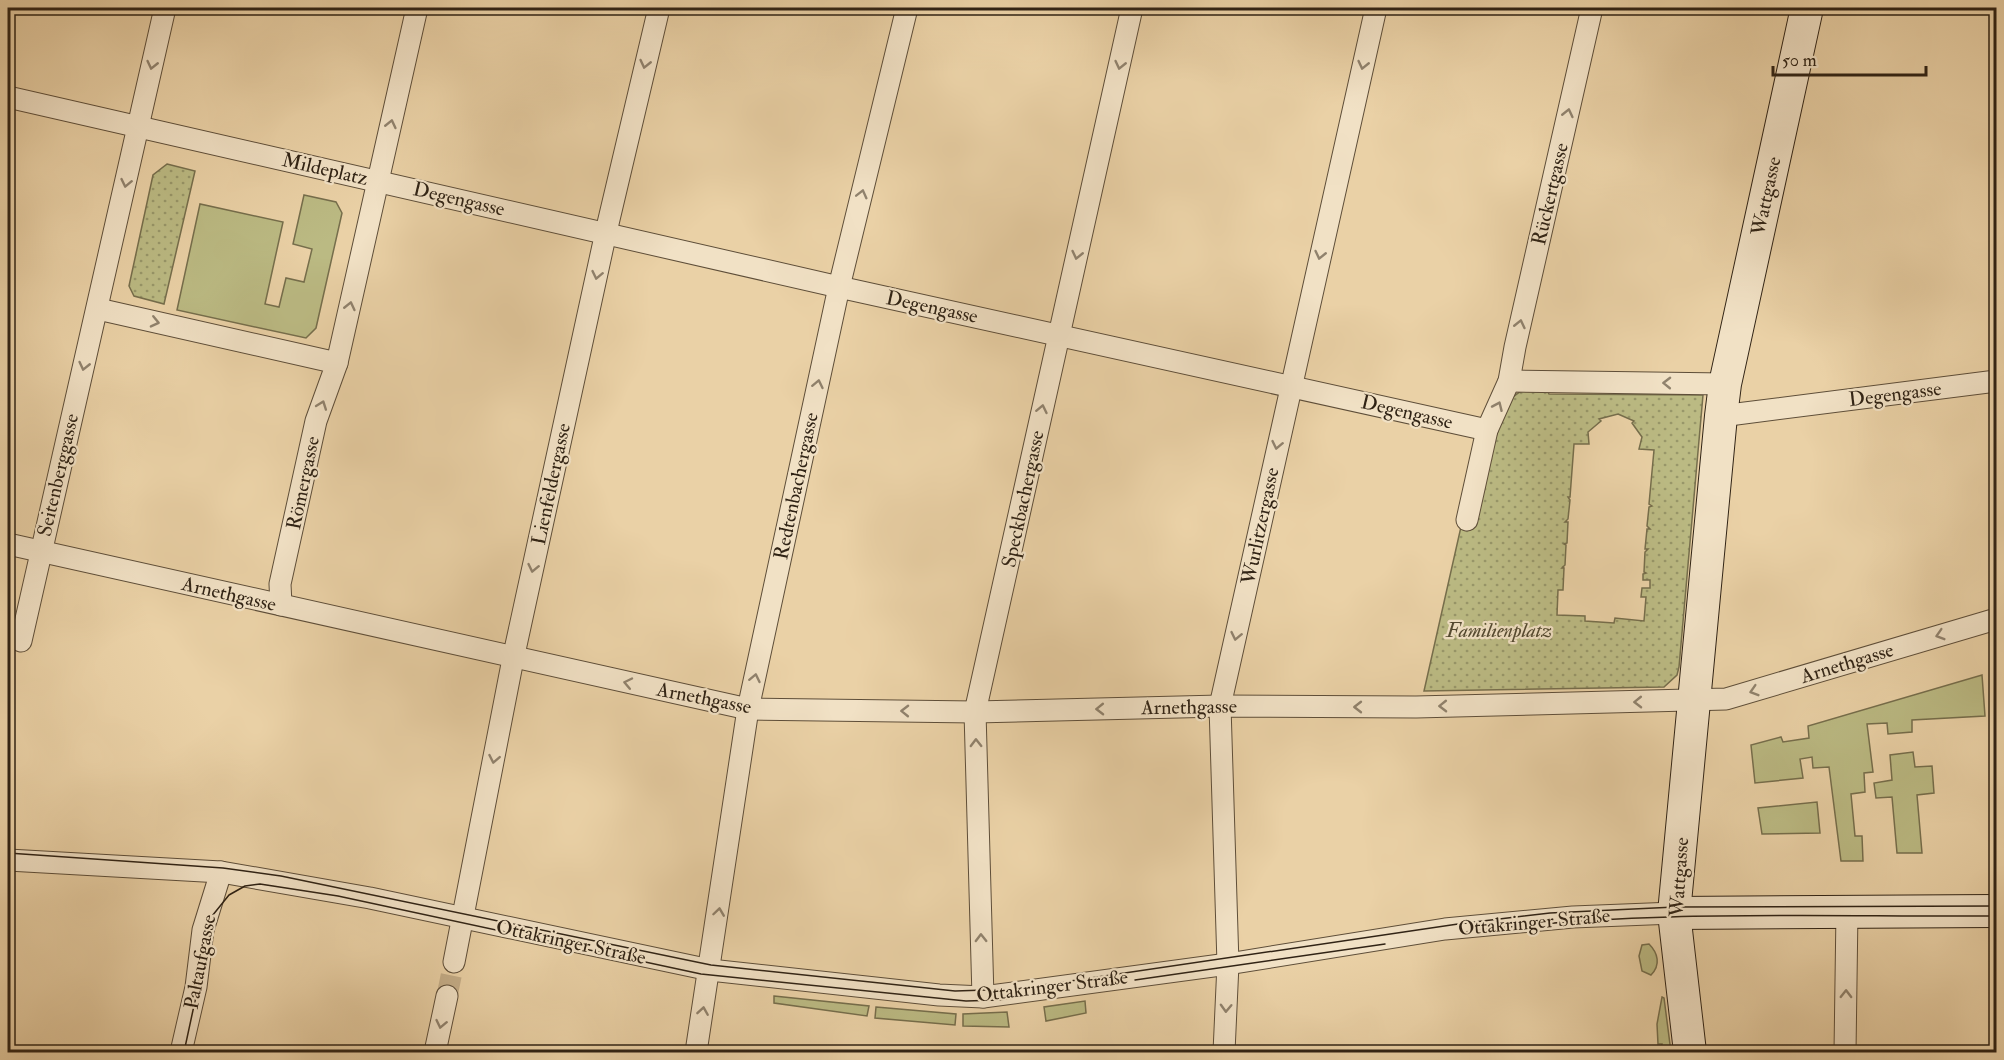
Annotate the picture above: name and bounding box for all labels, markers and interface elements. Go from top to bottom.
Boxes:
scale bar [1773,39,1926,77]
text: 50 m [1782,49,1817,72]
one-way arrow [146,59,159,69]
one-way arrow [640,59,653,69]
one-way arrow [1114,59,1127,69]
one-way arrow [1357,59,1370,69]
one-way arrow [1561,108,1574,118]
one-way arrow [384,119,397,129]
street label: Rückertgasse [1526,140,1574,248]
street label: Mildeplatz [279,147,371,192]
street label: Wattgasse [1745,154,1787,239]
street label: Degengasse [411,176,507,222]
one-way arrow [120,178,133,188]
one-way arrow [854,189,867,199]
one-way arrow [1071,250,1084,260]
one-way arrow [1314,250,1327,260]
one-way arrow [591,270,604,280]
street label: Degengasse [884,285,980,329]
one-way arrow [343,302,356,312]
one-way arrow [150,315,160,328]
one-way arrow [1513,319,1526,329]
one-way arrow [79,361,92,371]
street label: Degengasse [1847,376,1943,412]
one-way arrow [1662,377,1671,389]
one-way arrow [811,379,824,389]
street label: Degengasse [1359,389,1455,435]
one-way arrow [315,400,328,411]
one-way arrow [1491,401,1503,412]
one-way arrow [1035,404,1048,414]
street label: Redtenbachergasse [768,410,824,562]
street label: Seitenberggasse [32,411,84,539]
street label: Lienfeldergasse [526,421,576,547]
street label: Speckbachergasse [996,428,1051,570]
street label: Römergasse [281,434,325,532]
one-way arrow [1272,440,1285,450]
street label: Wurlitzergasse [1235,465,1285,588]
one-way arrow [527,563,540,573]
street label: Arnethgasse [178,571,279,617]
park label: Familienplatz [1445,618,1552,643]
one-way arrow [1936,628,1946,640]
one-way arrow [1230,630,1243,640]
street label: Arnethgasse [1797,637,1897,689]
one-way arrow [748,673,761,683]
street label: Arnethgasse [654,676,753,719]
one-way arrow [624,678,634,691]
one-way arrow [1749,684,1760,696]
street label: Arnethgasse [1140,694,1237,720]
one-way arrow [1633,696,1642,709]
one-way arrow [1438,700,1447,712]
one-way arrow [1353,701,1362,713]
one-way arrow [1095,703,1104,715]
one-way arrow [900,705,909,717]
one-way arrow [970,739,982,748]
one-way arrow [488,754,501,764]
street label: Wattgasse [1664,836,1694,919]
street label: Ottakringer Straße [1457,903,1611,941]
one-way arrow [712,907,724,916]
street label: Paltaufgasse [179,912,221,1012]
street label: Ottakringer Straße [494,914,648,970]
one-way arrow [975,934,987,943]
street label: Ottakringer Straße [975,964,1129,1008]
one-way arrow [1840,990,1852,999]
one-way arrow [1220,1004,1233,1013]
one-way arrow [697,1006,709,1016]
one-way arrow [435,1019,448,1029]

